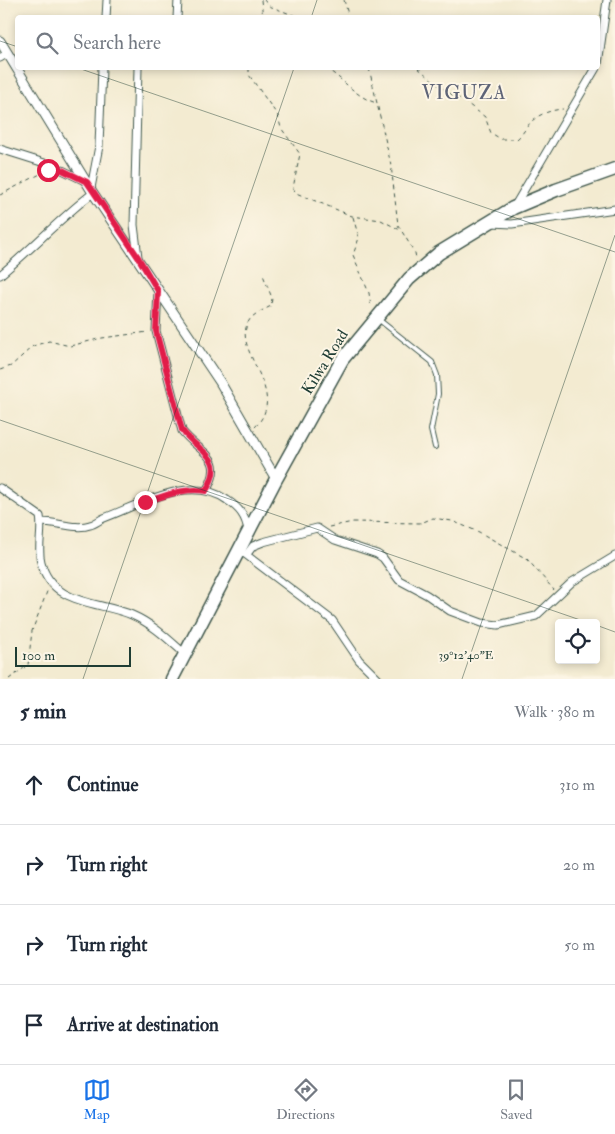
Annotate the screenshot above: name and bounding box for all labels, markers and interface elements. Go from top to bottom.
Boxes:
search box [15,15,600,70]
icon: search [33,29,61,57]
text: Search here [73,31,161,55]
district label: VIGUZA [421,81,507,105]
route start [37,159,60,182]
street label: Kilwa Road [297,326,353,398]
route end [134,491,157,514]
map controls [555,619,600,664]
button: locate [555,619,600,664]
scale bar [15,644,131,667]
text: 100 m [22,647,55,664]
text: 39°12'40"E [439,648,494,663]
text: 5 min [20,698,66,725]
text: Walk · 380 m [514,702,595,722]
icon: ahead [20,771,48,799]
text: Continue [67,773,138,797]
text: 310 m [559,775,595,795]
icon: right [20,851,48,879]
text: Turn right [67,853,147,877]
text: 20 m [563,855,595,875]
icon: right [20,931,48,959]
text: Turn right [67,933,147,957]
text: 50 m [564,935,595,955]
icon: arrive [20,1011,48,1039]
text: Arrive at destination [67,1013,219,1037]
tab: Map [83,1076,111,1123]
tab: Directions [276,1076,335,1123]
tab: Saved [500,1076,532,1123]

